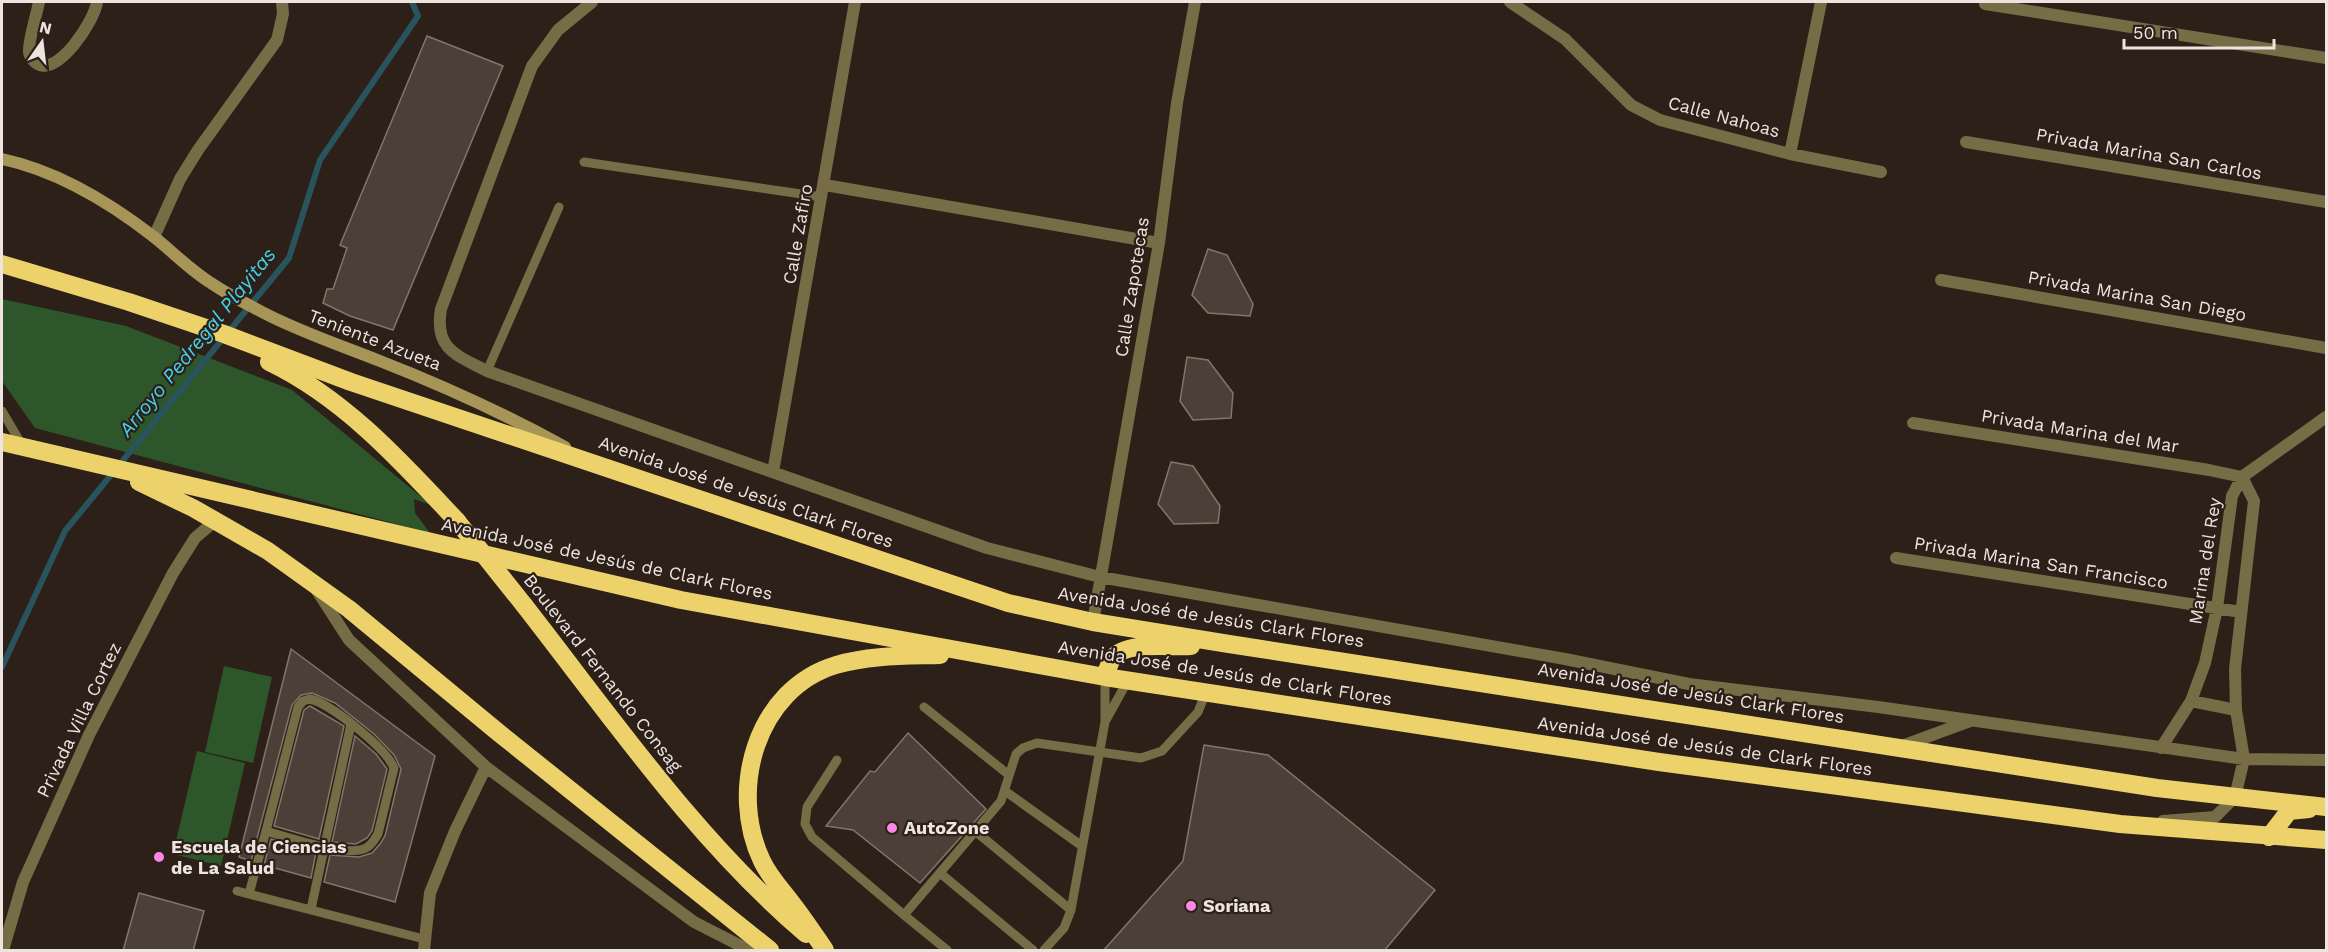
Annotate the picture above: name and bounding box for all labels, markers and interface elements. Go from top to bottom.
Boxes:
north arrow [12,12,72,72]
scale bar [2124,12,2274,50]
text: N [37,17,54,39]
text: 50 m [2133,22,2178,43]
street label: Calle Nahoas [1666,91,1782,142]
street label: Privada Marina San Carlos [2035,123,2264,184]
street label: Calle Zafiro [778,182,817,286]
street label: Calle Zapotecas [1110,216,1153,358]
water label: Arroyo Pedregal Playitas [113,243,281,442]
street label: Privada Marina San Diego [2026,266,2248,325]
street label: Teniente Azueta [306,305,444,374]
street label: Privada Marina del Mar [1980,405,2180,457]
street label: Avenida José de Jesús Clark Flores [596,431,896,552]
street label: Marina del Rey [2184,495,2225,626]
street label: Avenida José de Jesús de Clark Flores [440,513,775,604]
street label: Privada Marina San Francisco [1913,532,2170,593]
street label: Boulevard Fernando Consag [520,570,687,776]
street label: Avenida José de Jesús Clark Flores [1056,582,1366,651]
street label: Avenida José de Jesús de Clark Flores [1057,636,1394,709]
street label: Privada Villa Cortez [32,639,125,801]
street label: Avenida José de Jesús Clark Flores [1536,658,1846,727]
street label: Avenida José de Jesús de Clark Flores [1536,712,1874,779]
place label: AutoZone [904,817,989,838]
marker: AutoZone [885,821,899,835]
place label: Escuela de Ciencias de La Salud [171,836,347,878]
marker: Escuela de Ciencias de La Salud [152,850,166,864]
place label: Soriana [1203,895,1271,916]
marker: Soriana [1184,899,1198,913]

